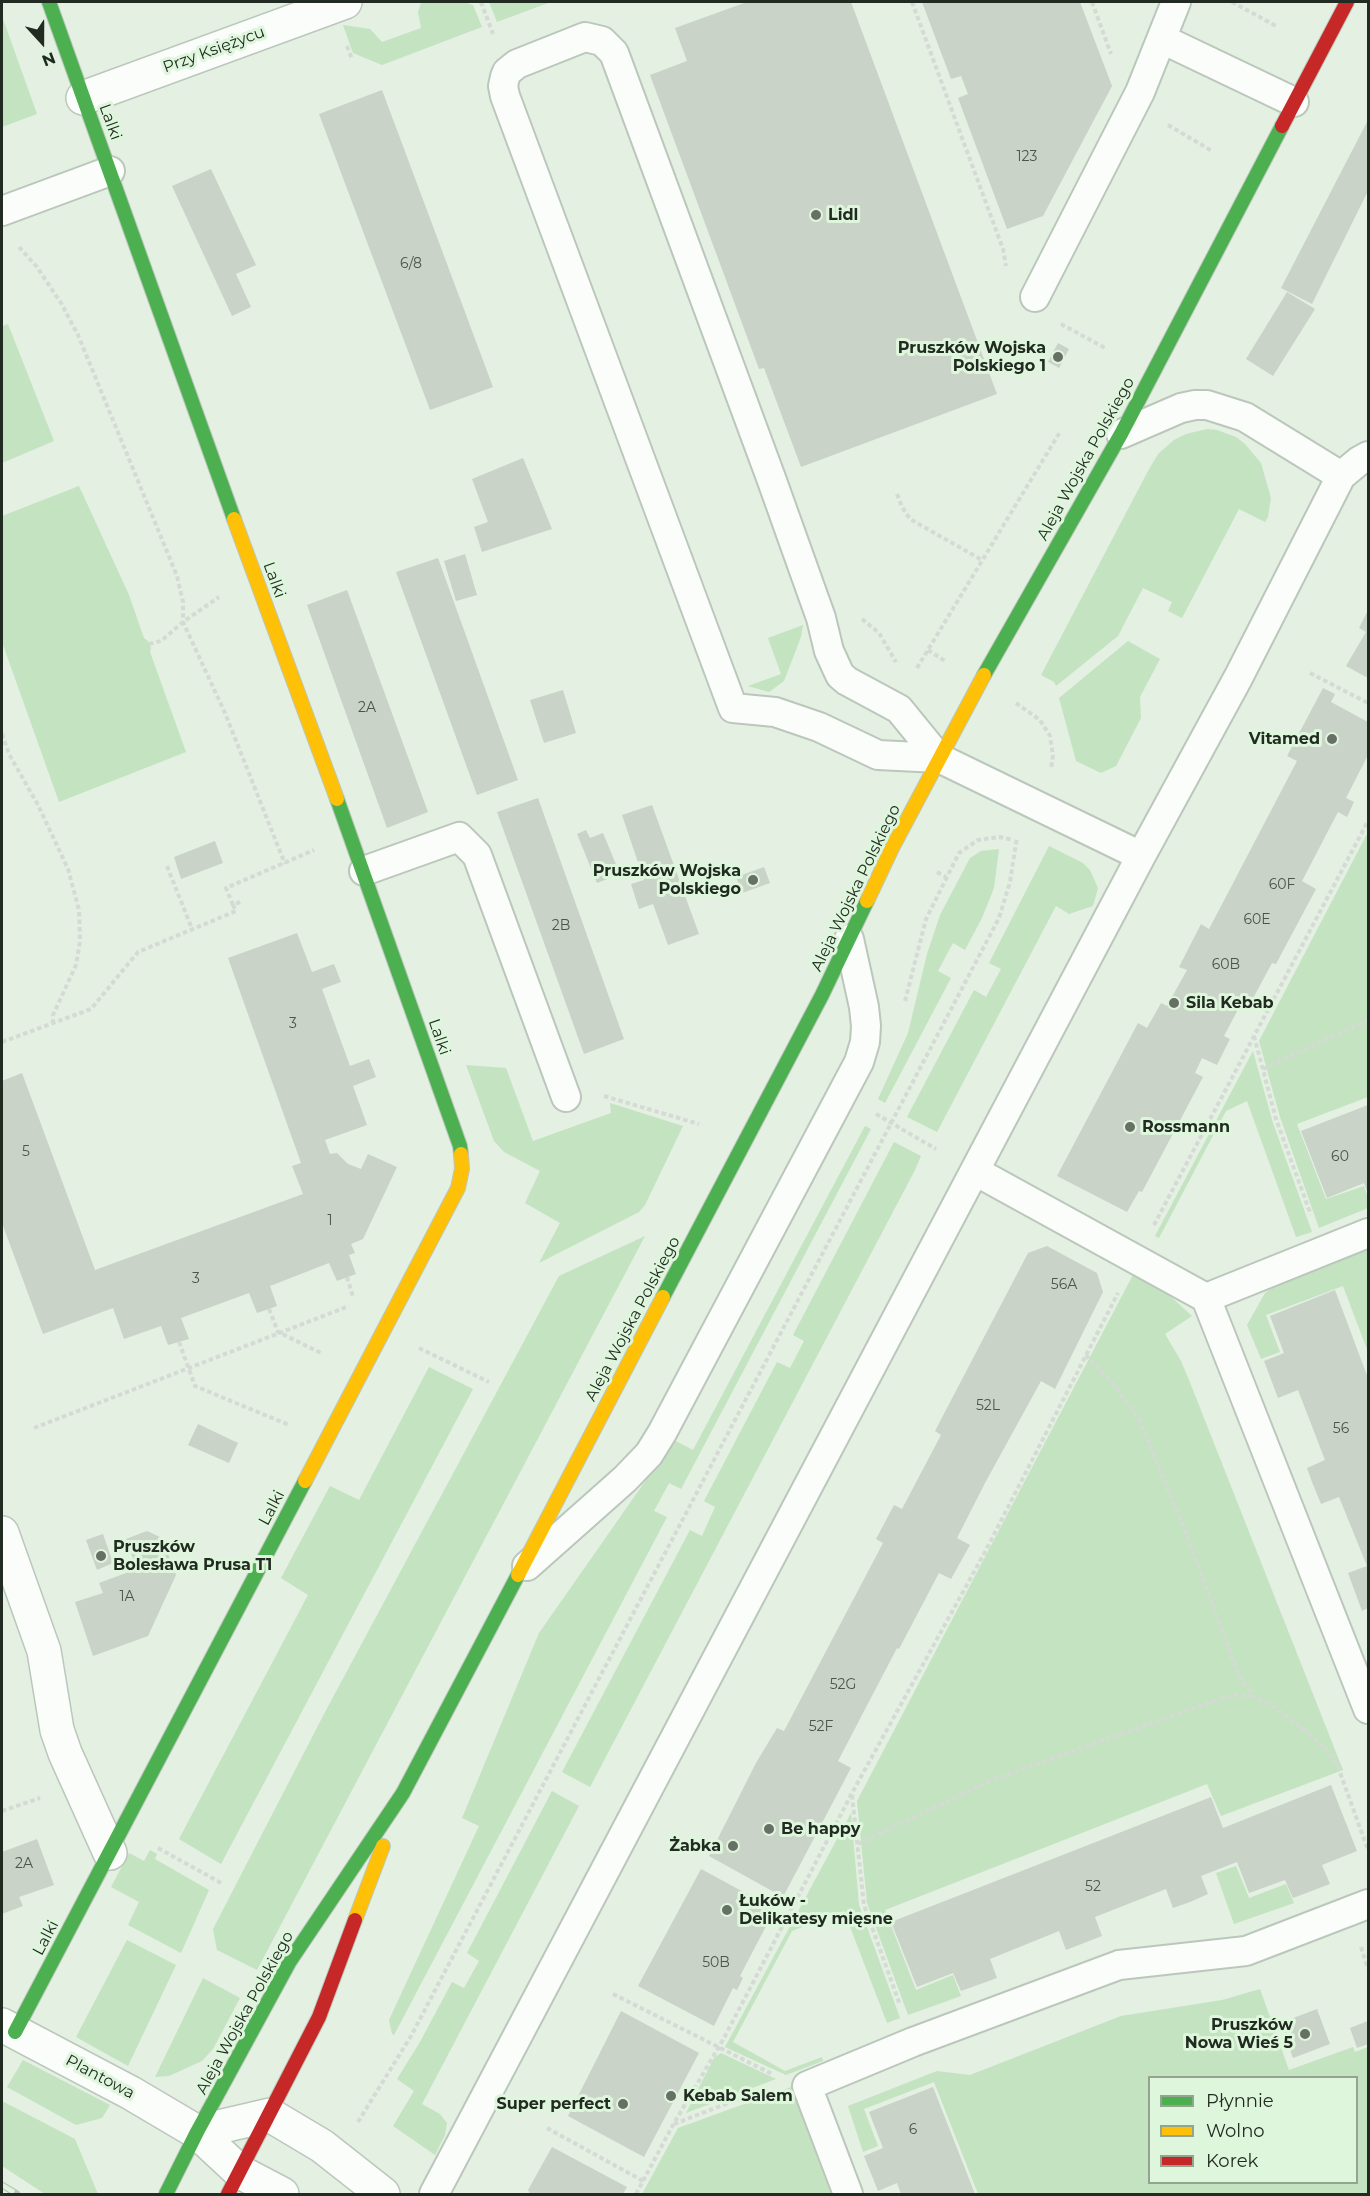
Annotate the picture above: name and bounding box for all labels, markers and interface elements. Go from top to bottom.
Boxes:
north arrow [12,12,72,72]
street label: Przy Księżycu [160,23,268,77]
text: N [39,48,58,70]
street label: Lalki [95,101,125,143]
house number: 123 [1017,149,1037,165]
place label: Lidl [828,205,858,225]
marker: Lidl [809,208,823,222]
house number: 6/8 [400,256,422,272]
place label: Pruszków Wojska Polskiego 1 [898,338,1046,376]
marker: Pruszków Wojska Polskiego 1 [1051,350,1065,364]
street label: Aleja Wojska Polskiego [1033,374,1139,544]
street label: Lalki [259,559,289,601]
house number: 2A [358,700,376,716]
place label: Vitamed [1249,729,1320,749]
marker: Vitamed [1325,732,1339,746]
street label: Aleja Wojska Polskiego [807,801,905,975]
place label: Pruszków Wojska Polskiego [593,861,741,899]
marker: Pruszków Wojska Polskiego [746,873,760,887]
house number: 60F [1269,877,1295,893]
house number: 60E [1243,912,1271,928]
house number: 2B [552,918,570,934]
house number: 60B [1212,957,1240,973]
place label: Sila Kebab [1186,993,1274,1013]
marker: Sila Kebab [1167,996,1181,1010]
house number: 3 [289,1016,297,1032]
street label: Lalki [424,1016,454,1058]
place label: Rossmann [1142,1117,1230,1137]
marker: Rossmann [1123,1120,1137,1134]
house number: 5 [22,1144,30,1160]
house number: 60 [1331,1149,1349,1165]
house number: 1 [327,1213,333,1229]
street label: Aleja Wojska Polskiego [581,1234,685,1404]
house number: 3 [192,1271,200,1287]
house number: 56A [1051,1277,1077,1293]
house number: 52L [976,1398,1000,1414]
house number: 56 [1333,1421,1349,1437]
street label: Lalki [255,1487,289,1529]
place label: Pruszków Bolesława Prusa T1 [113,1537,272,1575]
marker: Pruszków Bolesława Prusa T1 [94,1549,108,1563]
house number: 1A [119,1589,135,1605]
house number: 52G [830,1677,856,1693]
house number: 52F [809,1719,833,1735]
place label: Be happy [781,1819,860,1839]
marker: Be happy [762,1822,776,1836]
place label: Żabka [669,1836,721,1856]
marker: Żabka [726,1839,740,1853]
house number: 2A [15,1856,33,1872]
house number: 52 [1085,1879,1101,1895]
place label: Łuków - Delikatesy mięsne [739,1891,893,1929]
marker: Łuków - Delikatesy mięsne [720,1903,734,1917]
street label: Lalki [29,1917,63,1959]
street label: Aleja Wojska Polskiego [192,1928,298,2098]
house number: 50B [702,1955,730,1971]
place label: Pruszków Nowa Wieś 5 [1185,2015,1293,2053]
marker: Pruszków Nowa Wieś 5 [1298,2027,1312,2041]
street label: Plantowa [62,2051,138,2103]
legend [1148,2076,1358,2184]
place label: Kebab Salem [683,2086,793,2106]
marker: Kebab Salem [664,2089,678,2103]
text: Płynnie [1206,2090,1274,2112]
place label: Super perfect [496,2094,611,2114]
marker: Super perfect [616,2097,630,2111]
text: Wolno [1206,2120,1265,2142]
house number: 6 [909,2122,917,2138]
text: Korek [1206,2150,1258,2172]

